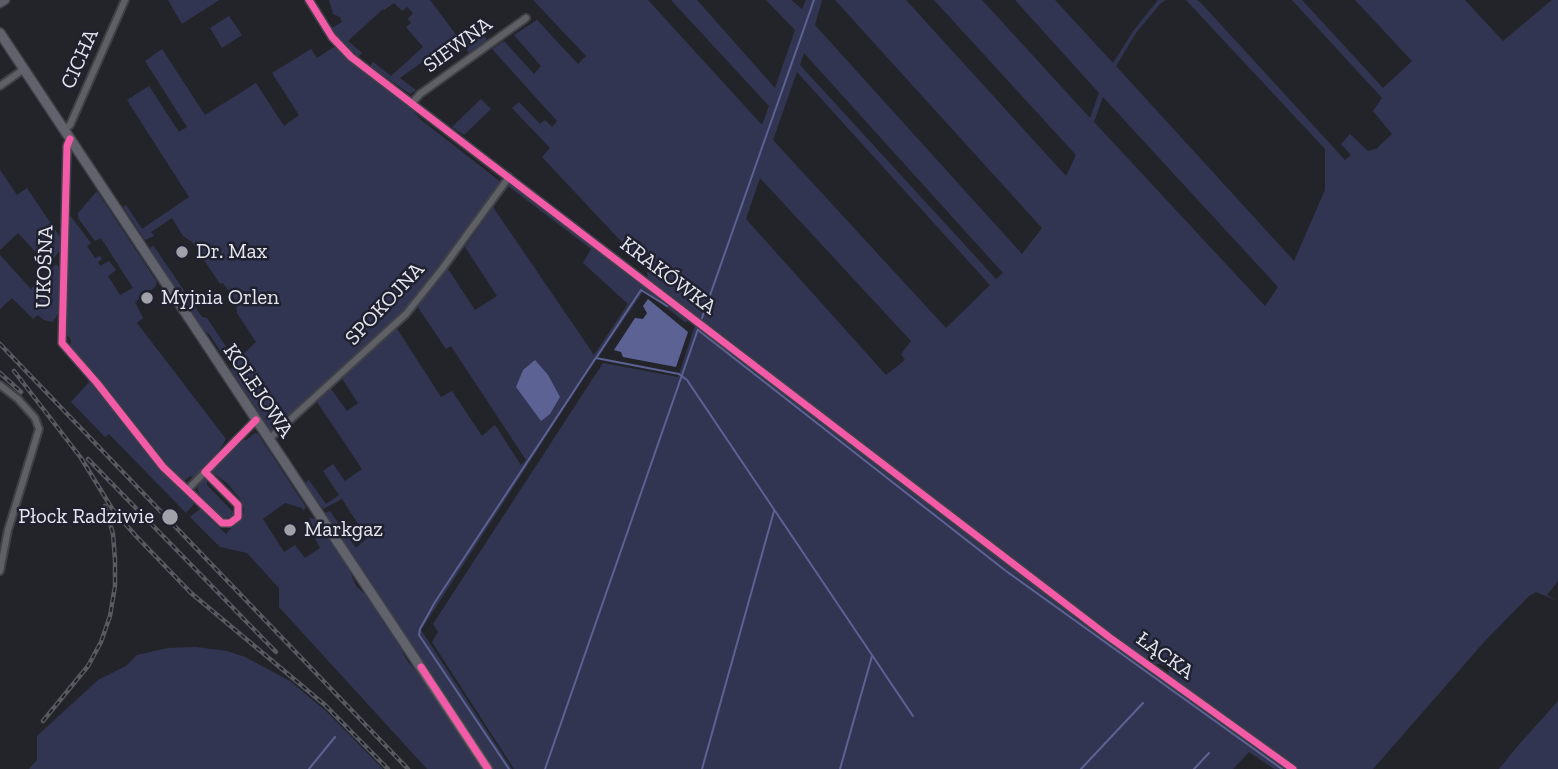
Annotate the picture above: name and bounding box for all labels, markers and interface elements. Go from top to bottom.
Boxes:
street label: SIEWNA [419,12,497,78]
street label: CICHA [56,25,104,93]
street label: UKOŚNA [31,225,59,309]
street label: KRAKÓWKA [615,231,721,321]
place label: Dr. Max [196,239,267,265]
marker: Dr. Max [174,244,190,260]
street label: SPOKOJNA [340,257,430,351]
place label: Myjnia Orlen [161,285,279,311]
marker: Myjnia Orlen [139,290,155,306]
street label: KOLEJOWA [217,339,299,443]
place label: Płock Radziwie [18,504,154,530]
marker: Płock Radziwie [160,507,180,527]
place label: Markgaz [304,517,383,543]
marker: Markgaz [282,522,298,538]
street label: ŁĄCKA [1131,627,1199,685]

